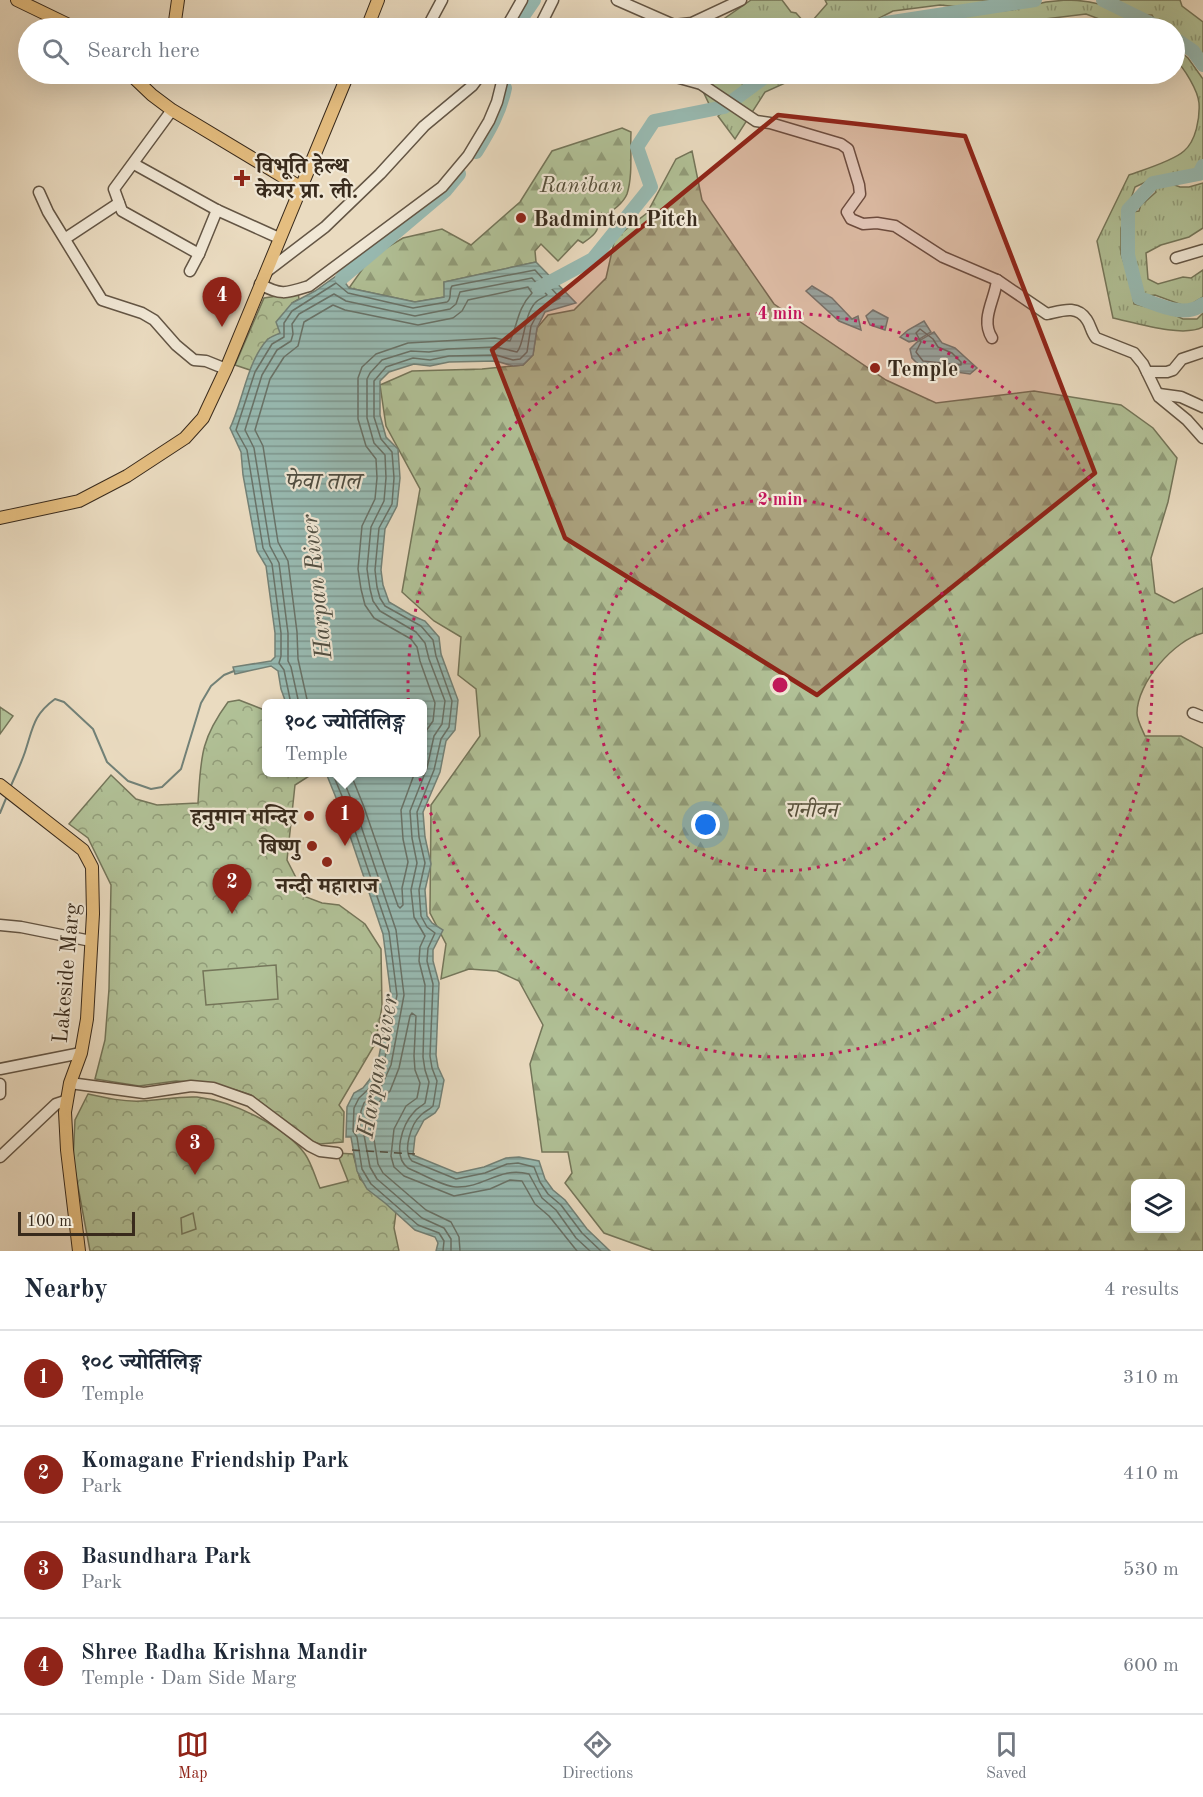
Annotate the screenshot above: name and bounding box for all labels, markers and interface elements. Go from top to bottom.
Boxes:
search box [18,18,1185,84]
icon: search [39,35,72,68]
text: Search here [87,40,200,62]
place label: विभूति हेल्थ केयर प्रा. ली. [254,153,358,203]
marker: विभूति हेल्थ केयर प्रा. ली. [233,169,251,187]
park label: Raniban [539,175,623,197]
place label: Badminton Pitch [533,209,698,231]
marker: Badminton Pitch [514,211,528,225]
pin: 4 [202,278,242,327]
text: 4 min [757,305,803,323]
place label: Temple [887,359,958,381]
marker: Temple [868,361,882,375]
water label: फेवा ताल [284,467,366,495]
text: 2 min [757,491,803,509]
water label: Harpan River [298,513,338,661]
centre of rings [770,675,790,695]
popup [262,699,427,777]
text: १०८ ज्योर्तिलिङ्ग [285,712,404,734]
text: Temple [285,745,347,765]
pin: 1 [326,796,364,846]
park label: रानीवन [785,797,842,822]
place label: हनुमान मन्दिर [189,804,299,831]
marker: हनुमान मन्दिर [302,809,316,823]
your location [691,810,720,839]
place label: बिष्णु [258,834,302,861]
marker: बिष्णु [305,839,319,853]
marker: नन्दी महाराज [320,855,334,869]
pin: 2 [212,864,252,914]
place label: नन्दी महाराज [274,873,380,898]
street label: Lakeside Marg [50,902,84,1044]
water label: Harpan River [354,992,404,1141]
pin: 3 [176,1126,214,1175]
map controls [1131,1179,1185,1233]
button: layers [1131,1179,1185,1233]
scale bar [18,1209,135,1236]
text: 100 m [27,1214,72,1230]
text: Nearby [24,1277,108,1303]
text: 4 results [1104,1280,1179,1300]
text: १०८ ज्योर्तिलिङ्ग [81,1352,201,1374]
text: 1 [38,1368,49,1388]
text: 310 m [1123,1368,1179,1388]
text: Temple [81,1385,144,1405]
text: Komagane Friendship Park [81,1450,349,1472]
text: 2 [38,1464,49,1484]
text: 410 m [1123,1464,1179,1484]
text: Park [81,1477,122,1497]
text: Basundhara Park [81,1546,251,1568]
text: 3 [38,1560,49,1580]
text: 530 m [1123,1560,1179,1580]
text: Park [81,1573,122,1593]
text: Shree Radha Krishna Mandir [81,1642,367,1664]
text: 4 [38,1656,49,1676]
text: 600 m [1123,1656,1179,1676]
text: Temple · Dam Side Marg [81,1669,296,1689]
tab: Map [176,1728,209,1784]
tab: Directions [562,1728,633,1784]
tab: Saved [986,1728,1027,1784]

